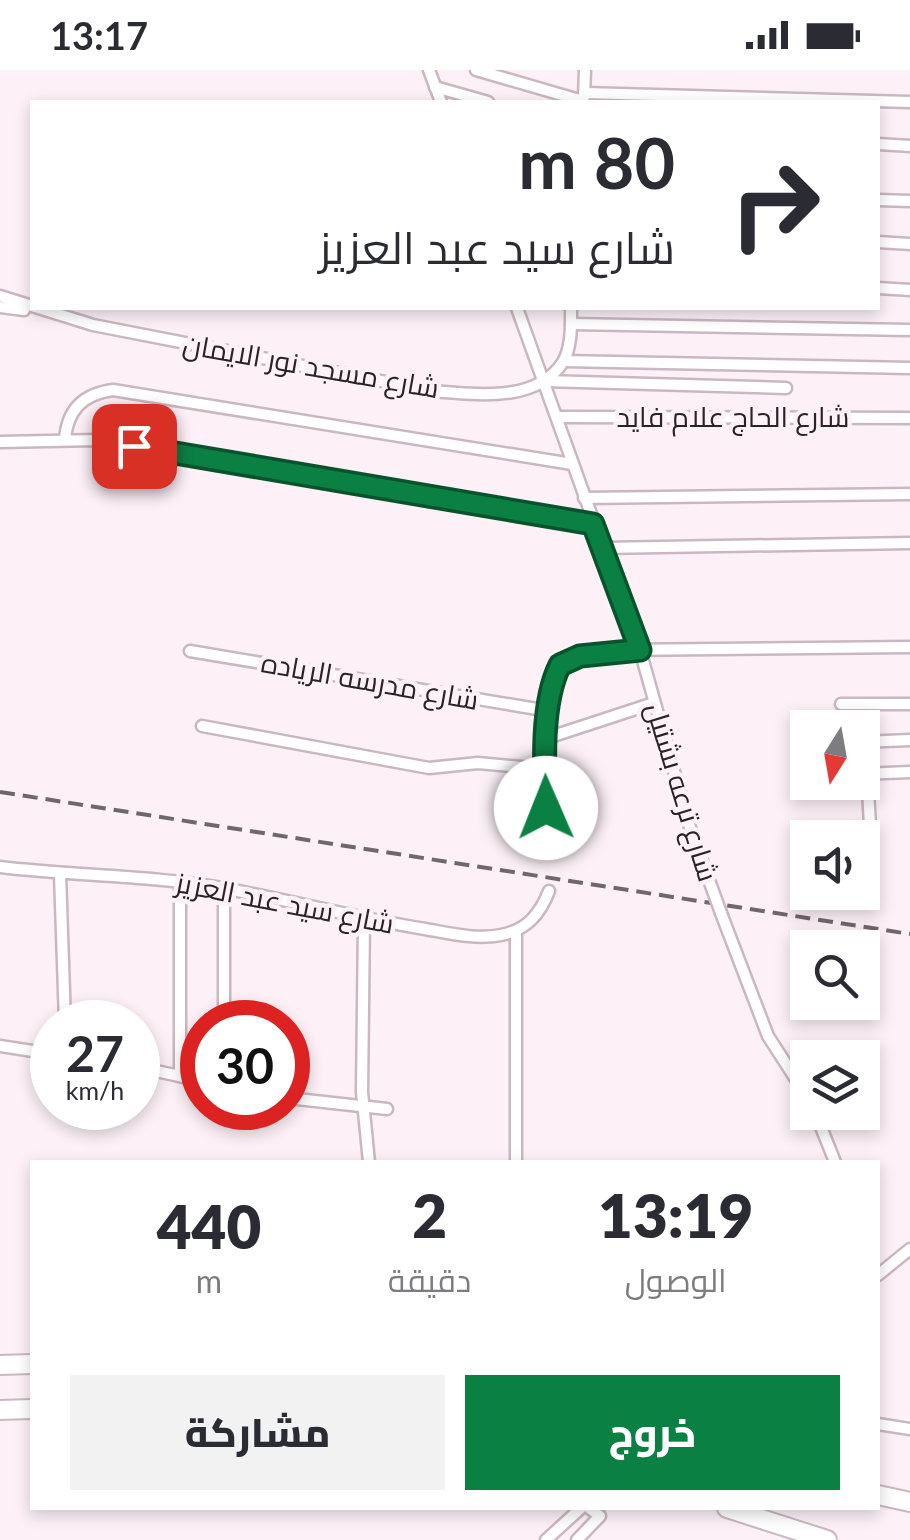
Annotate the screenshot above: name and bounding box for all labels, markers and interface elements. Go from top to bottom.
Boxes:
text: 13:17 [50,12,148,58]
text: 80 m [518,120,675,204]
icon: right [710,140,840,270]
text: شارع سيد عبد العزيز [319,220,675,274]
street label: شارع مسجد نور الايمان [180,326,442,407]
street label: شارع الحاج علام فايد [617,399,849,437]
pin [92,404,177,489]
icon: arrive [107,419,162,474]
street label: شارع مدرسه الرياده [259,644,481,719]
street label: شارع ترعه بشتيل [637,698,726,886]
north arrow [790,710,880,800]
map controls [790,710,880,1130]
position arrow [494,756,598,860]
button: sound [790,820,880,910]
street label: شارع سيد عبد العزيز [171,864,397,943]
button: search [790,930,880,1020]
speed limit sign: 30 [180,1000,310,1130]
text: 27 [66,1023,124,1083]
button: layers [790,1040,880,1130]
text: km/h [66,1075,124,1105]
text: 2 [412,1179,447,1251]
text: 13:19 [598,1179,753,1251]
text: 440 [157,1190,261,1262]
text: دقيقة [388,1260,471,1299]
text: الوصول [625,1260,727,1299]
text: m [196,1261,222,1300]
button: مشاركة [70,1375,445,1490]
button: خروج [465,1375,840,1490]

